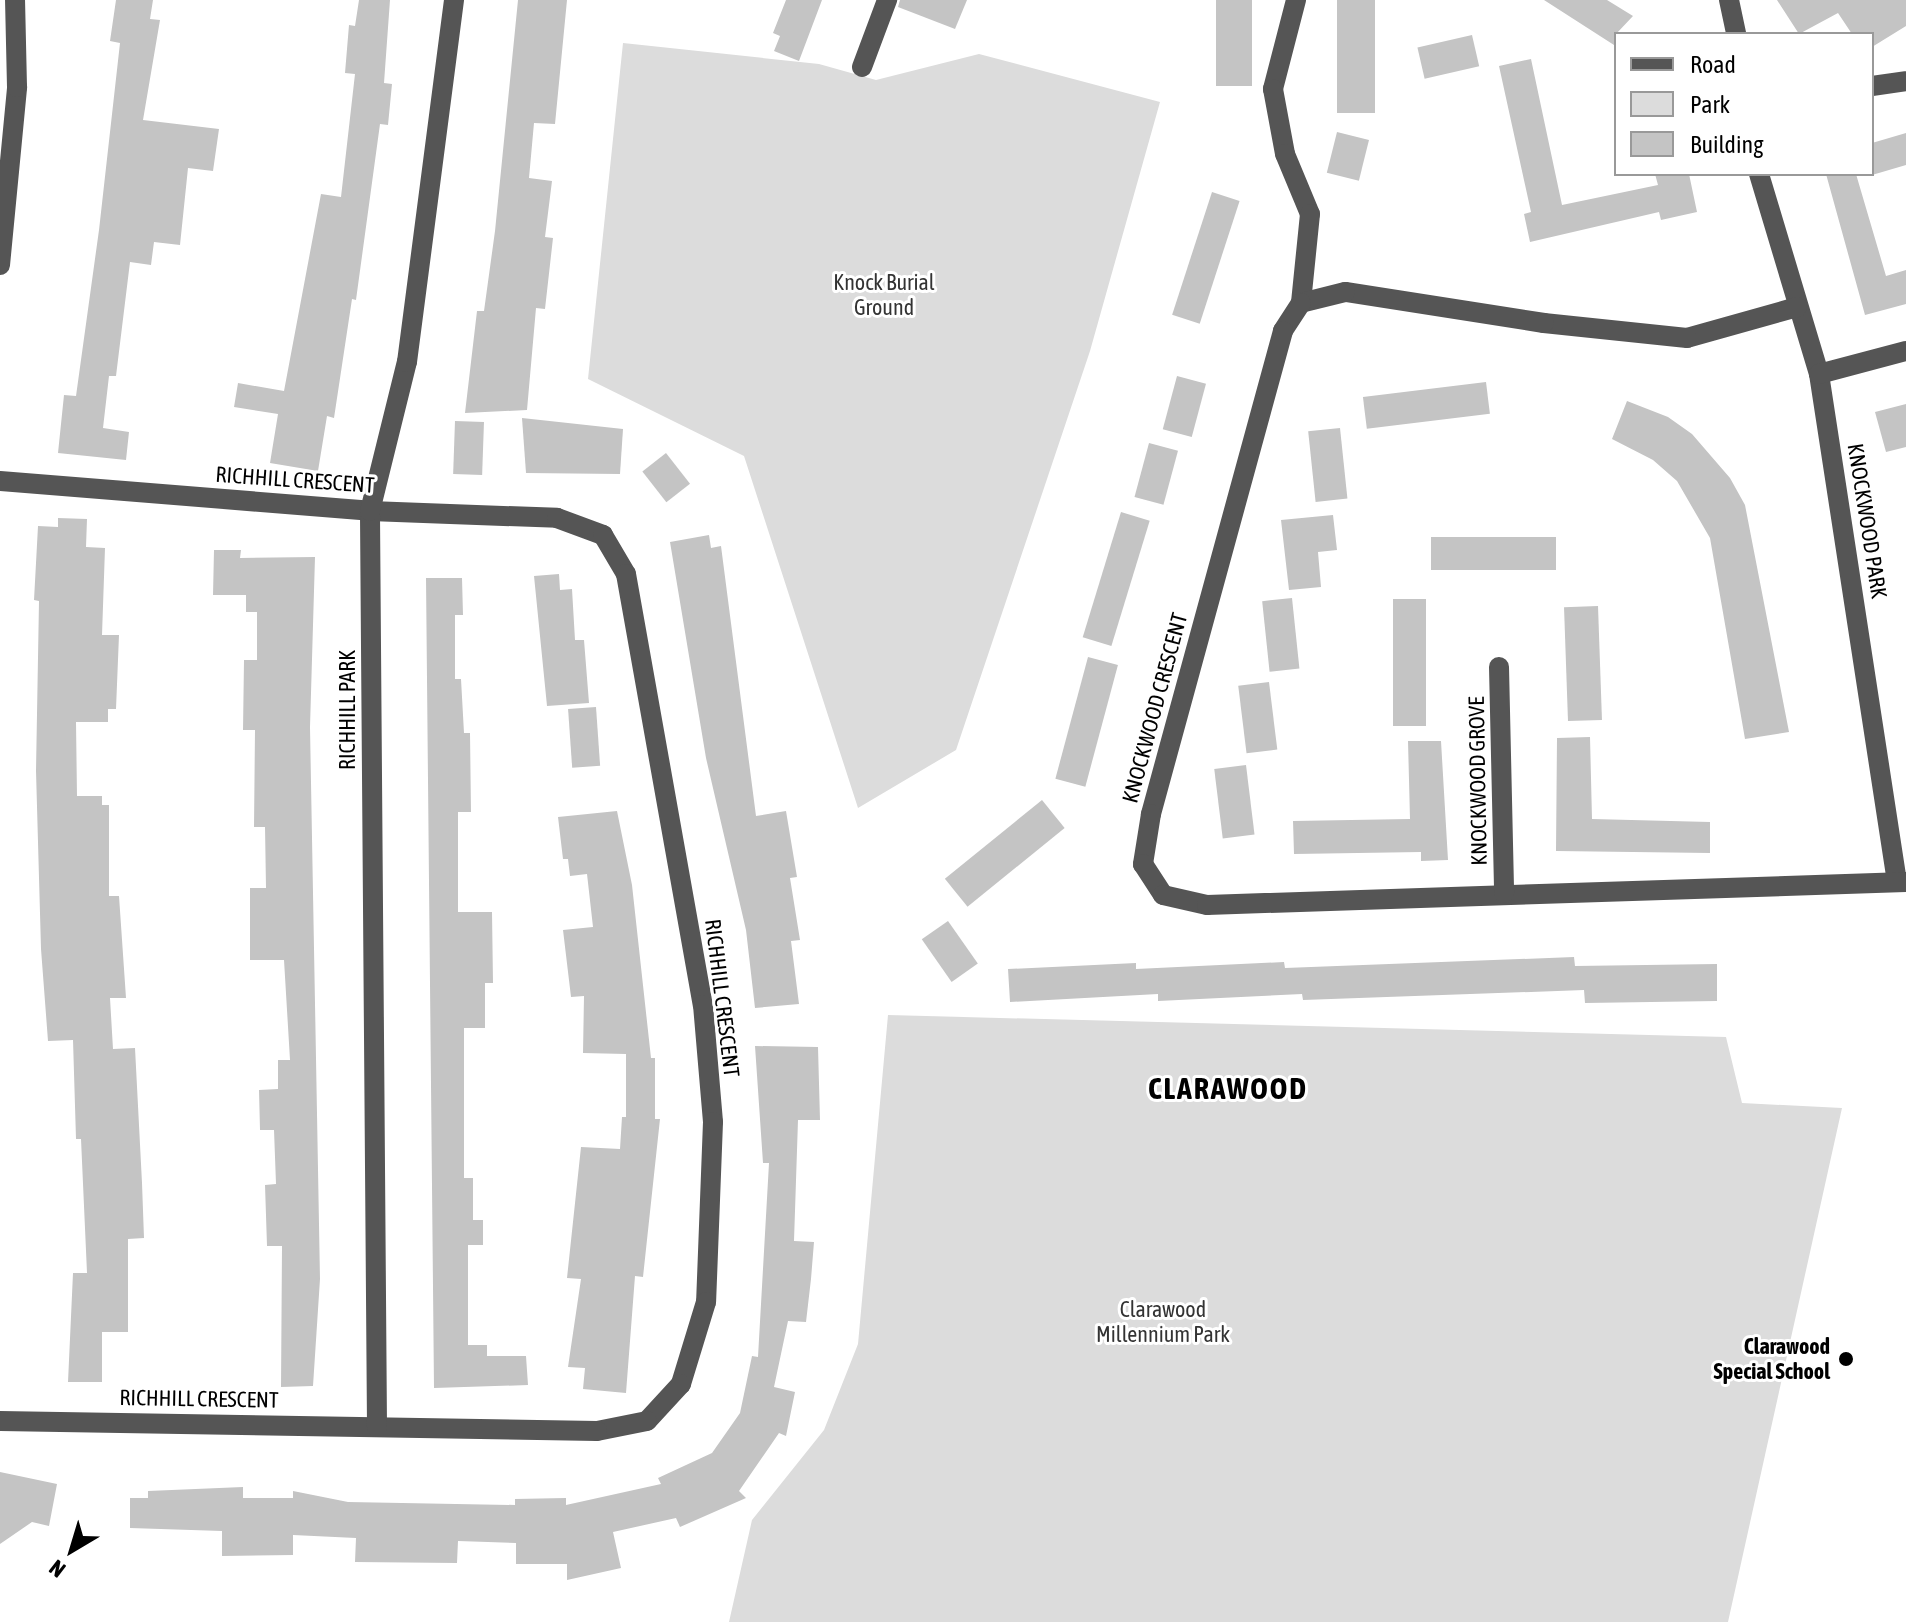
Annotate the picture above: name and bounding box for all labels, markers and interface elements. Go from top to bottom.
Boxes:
legend [1614,32,1874,176]
text: Road [1690,51,1736,78]
text: Park [1690,91,1730,118]
text: Building [1690,131,1763,158]
park label: Knock Burial Ground [833,269,935,320]
street label: KNOCKWOOD PARK [1842,442,1892,600]
street label: RICHHILL CRESCENT [215,461,375,499]
street label: KNOCKWOOD CRESCENT [1117,610,1193,806]
street label: RICHHILL PARK [335,650,361,770]
street label: KNOCKWOOD GROVE [1463,696,1493,866]
street label: RICHHILL CRESCENT [699,917,745,1079]
district label: CLARAWOOD [1148,1070,1308,1106]
park label: Clarawood Millennium Park [1096,1296,1230,1348]
place label: Clarawood Special School [1714,1333,1830,1384]
marker: Clarawood Special School [1837,1350,1855,1368]
street label: RICHHILL CRESCENT [119,1384,279,1414]
north arrow [32,1510,112,1590]
text: N [44,1555,70,1583]

